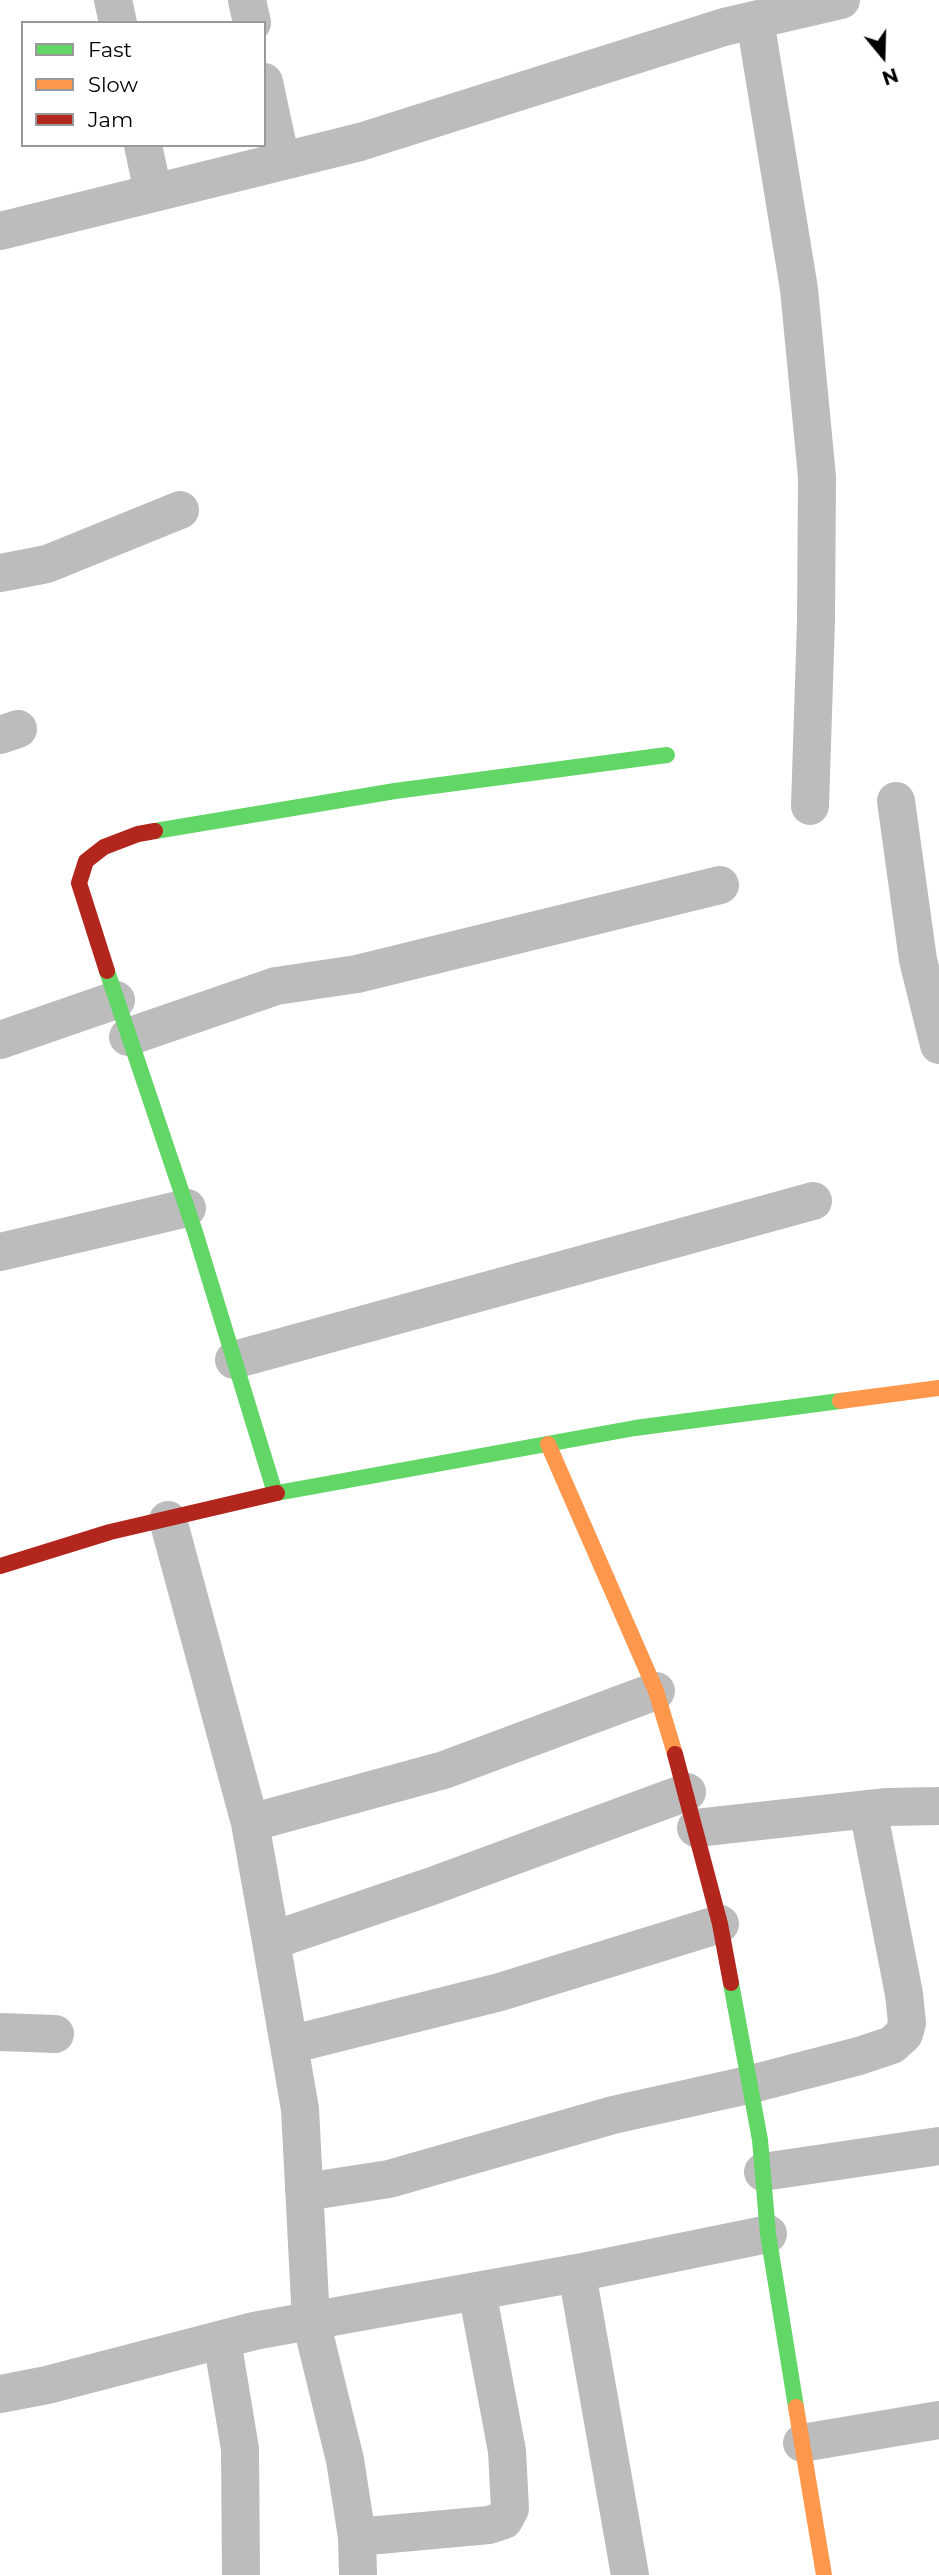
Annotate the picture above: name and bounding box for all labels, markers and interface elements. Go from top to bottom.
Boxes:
legend [21,21,266,147]
north arrow [848,21,918,91]
text: Fast [88,37,132,62]
text: N [879,63,901,90]
text: Slow [88,72,138,97]
text: Jam [88,107,133,132]

